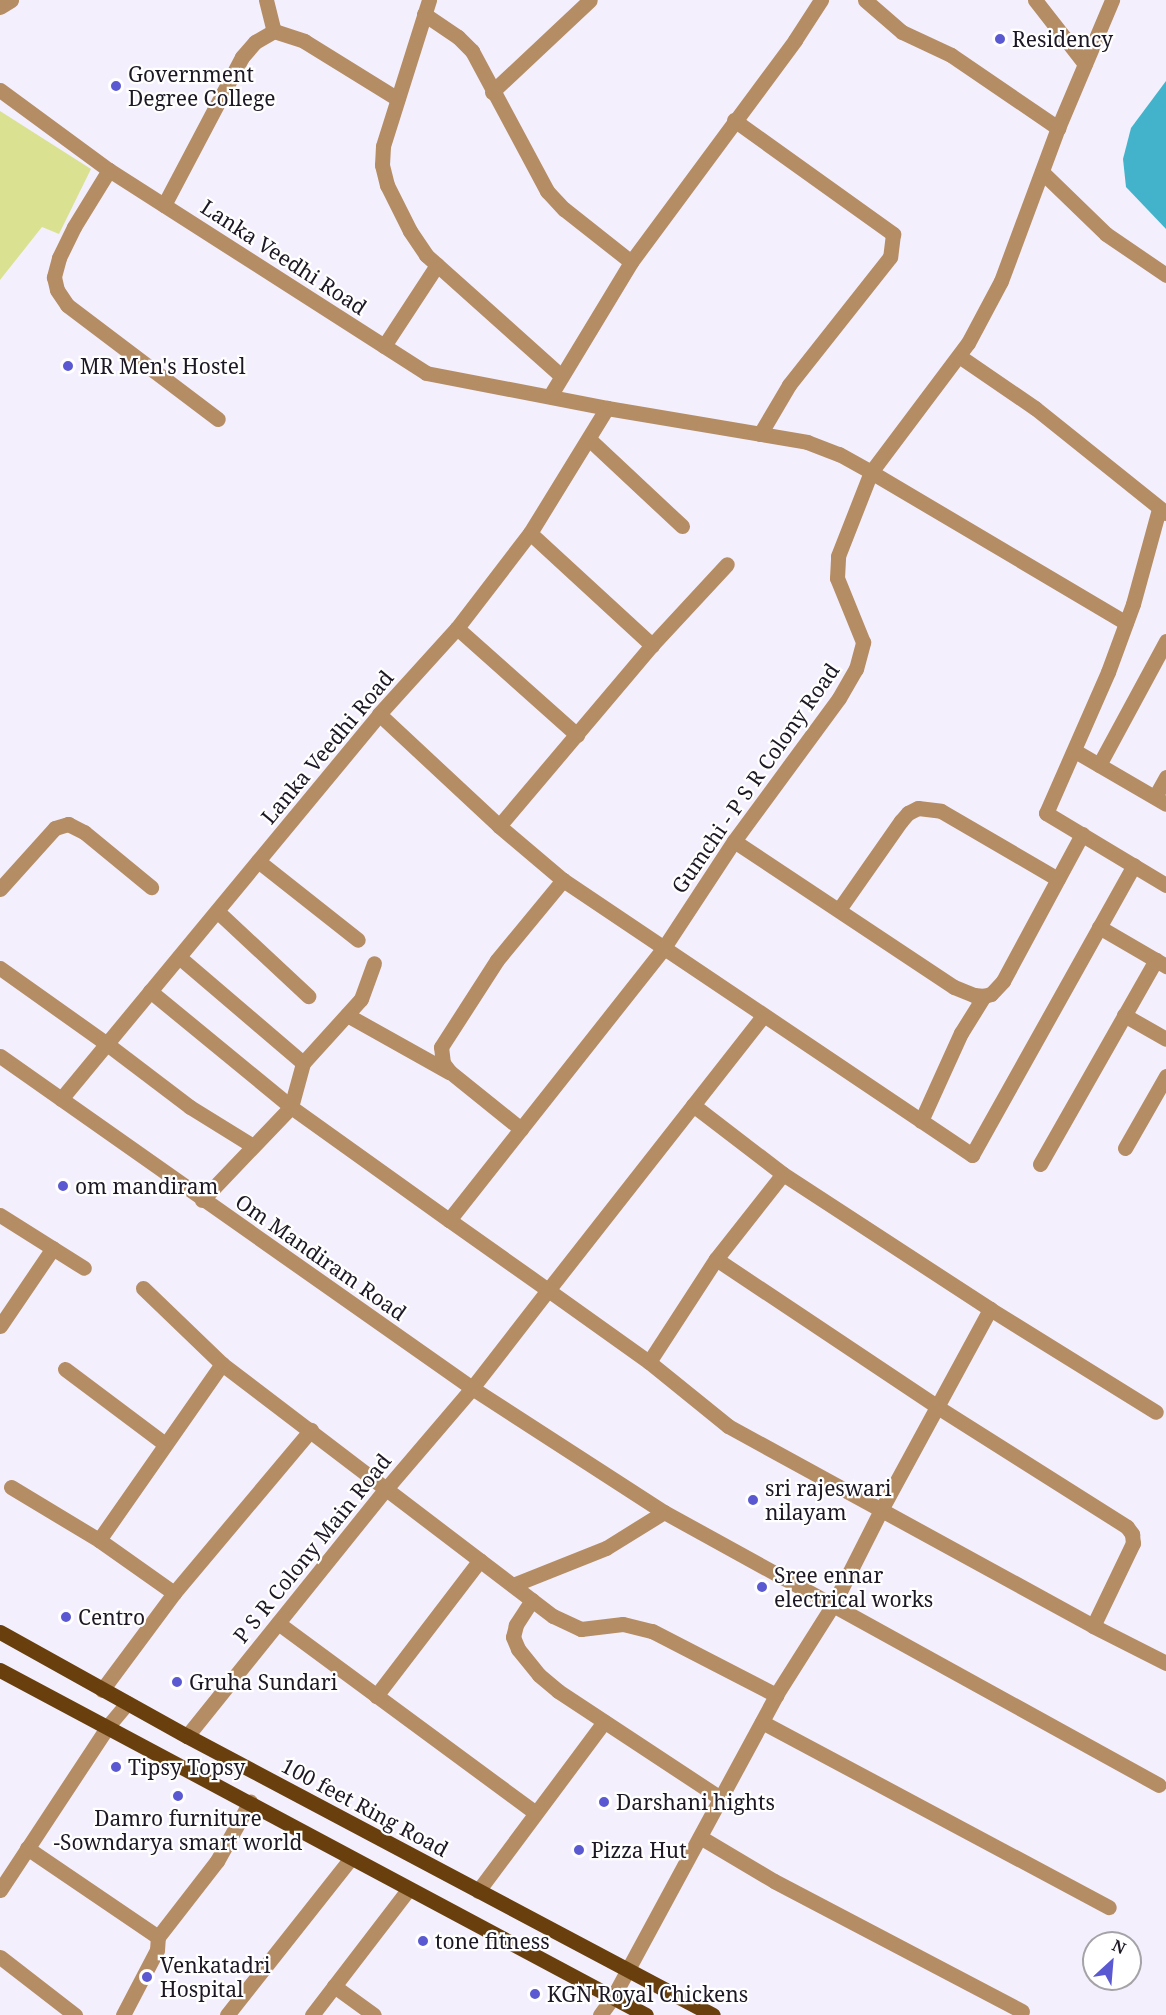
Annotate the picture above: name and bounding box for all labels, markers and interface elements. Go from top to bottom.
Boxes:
place label: Residency [1012,26,1113,52]
marker: Residency [993,32,1007,46]
place label: Government Degree College [128,61,275,111]
marker: Government Degree College [109,79,123,93]
street label: Lanka Veedhi Road [196,194,372,320]
place label: MR Men's Hostel [80,353,246,379]
marker: MR Men's Hostel [61,359,75,373]
street label: Gumchi - P S R Colony Road [666,658,844,898]
street label: Lanka Veedhi Road [256,665,398,829]
place label: om mandiram [75,1173,218,1199]
marker: om mandiram [56,1179,70,1193]
street label: Om Mandiram Road [231,1189,411,1325]
street label: P S R Colony Main Road [228,1448,396,1648]
place label: sri rajeswari nilayam [765,1475,891,1525]
marker: sri rajeswari nilayam [746,1493,760,1507]
place label: Sree ennar electrical works [774,1562,933,1612]
marker: Sree ennar electrical works [755,1580,769,1594]
place label: Centro [78,1604,145,1630]
marker: Centro [59,1610,73,1624]
place label: Gruha Sundari [189,1669,337,1695]
marker: Gruha Sundari [170,1675,184,1689]
street label: 100 feet Ring Road [277,1752,453,1862]
place label: Tipsy Topsy [128,1754,245,1780]
marker: Tipsy Topsy [109,1760,123,1774]
marker: Damro furniture -Sowndarya smart world [171,1789,185,1803]
place label: Darshani hights [616,1789,775,1815]
marker: Darshani hights [597,1795,611,1809]
place label: Damro furniture -Sowndarya smart world [54,1805,302,1855]
place label: Pizza Hut [591,1837,687,1863]
marker: Pizza Hut [572,1843,586,1857]
place label: tone fitness [435,1928,550,1954]
north arrow [1082,1931,1142,1991]
marker: tone fitness [416,1934,430,1948]
text: N [1109,1934,1129,1959]
place label: Venkatadri Hospital [160,1952,271,2002]
marker: Venkatadri Hospital [138,1968,156,1986]
place label: KGN Royal Chickens [547,1981,748,2007]
marker: KGN Royal Chickens [528,1987,542,2001]

